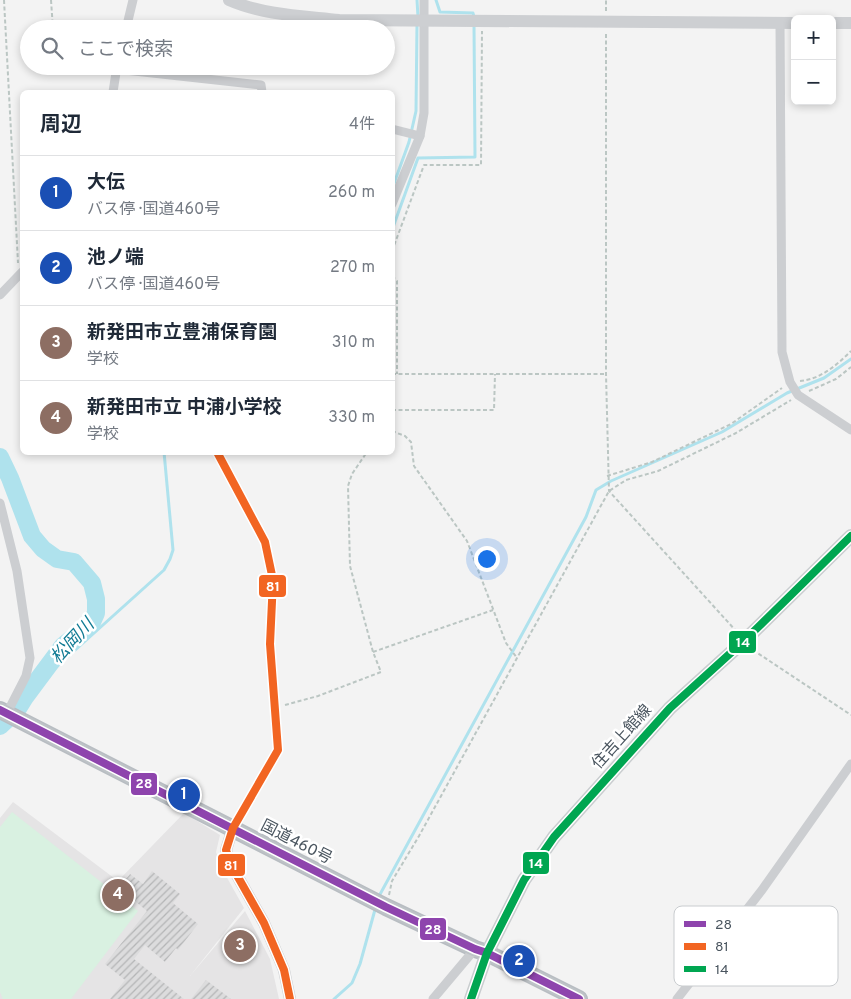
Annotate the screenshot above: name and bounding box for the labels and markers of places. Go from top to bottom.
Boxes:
pin: 1 [168,776,200,814]
pin: 4 [102,876,134,914]
pin: 3 [224,927,256,965]
pin: 2 [503,942,535,980]

